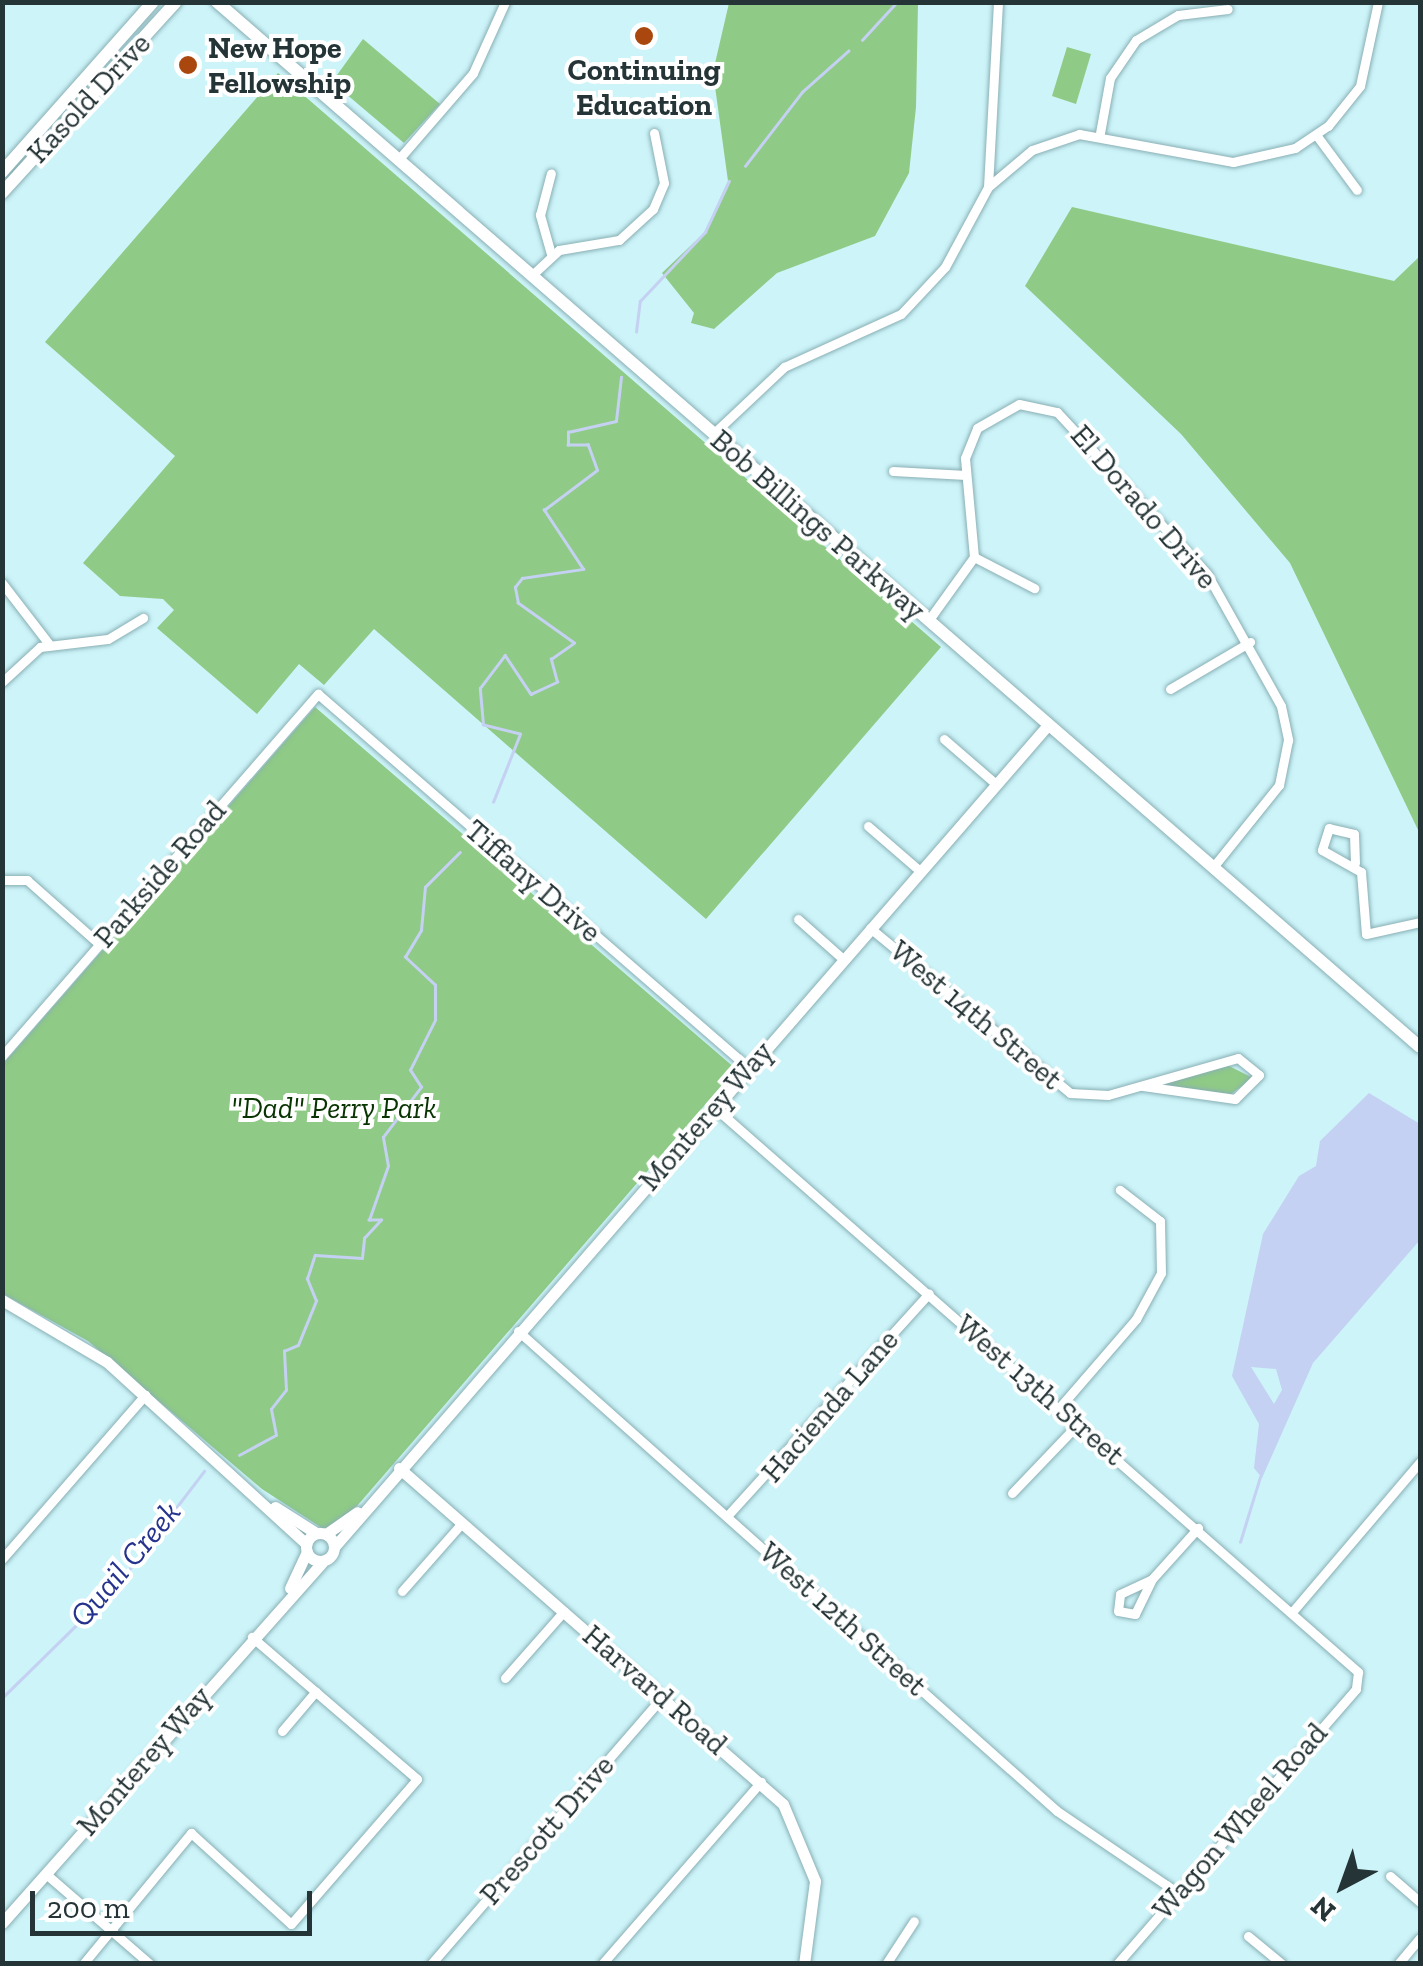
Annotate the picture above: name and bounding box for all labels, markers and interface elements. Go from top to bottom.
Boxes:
marker: Continuing Education [633,25,655,47]
street label: Kasold Drive [20,26,158,170]
place label: New Hope Fellowship [208,30,351,100]
place label: Continuing Education [568,52,720,122]
marker: New Hope Fellowship [177,54,199,76]
street label: El Dorado Drive [1063,418,1225,596]
street label: Bob Billings Parkway [703,422,933,628]
street label: Parkside Road [86,793,234,955]
street label: Tiffany Drive [457,812,609,950]
street label: West 14th Street [883,933,1069,1097]
street label: Monterey Way [631,1033,781,1199]
park label: "Dad" Perry Park [231,1090,437,1126]
street label: West 13th Street [948,1307,1132,1473]
street label: Hacienda Lane [754,1322,906,1490]
water label: Quail Creek [61,1493,189,1635]
street label: West 12th Street [752,1534,934,1704]
street label: Harvard Road [575,1618,735,1762]
street label: Monterey Way [69,1678,219,1844]
street label: Wagon Wheel Road [1145,1715,1335,1927]
street label: Prescott Drive [472,1748,622,1912]
north arrow [1293,1836,1393,1936]
scale bar [35,1871,318,1933]
text: 200 m [47,1890,130,1926]
text: N [1304,1890,1342,1928]

